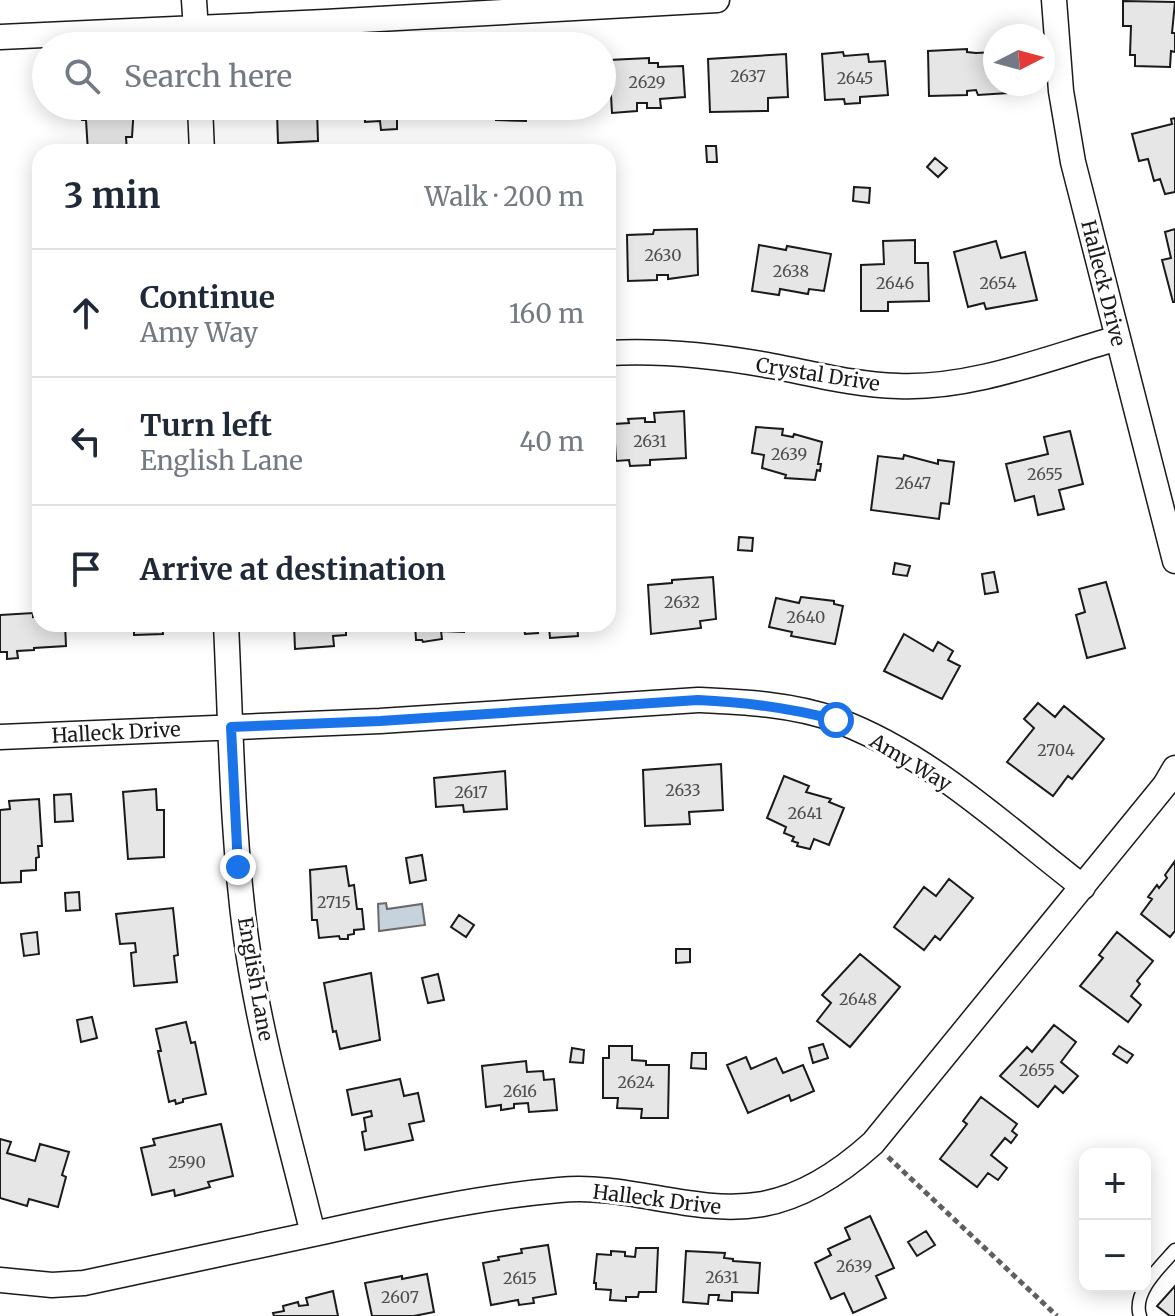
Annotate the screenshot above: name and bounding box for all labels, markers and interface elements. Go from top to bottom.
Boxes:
north arrow [983,24,1055,96]
search box [32,32,616,120]
icon: search [60,54,104,98]
text: Search here [124,57,292,95]
house number: 2637 [730,66,766,86]
house number: 2645 [837,68,873,88]
house number: 2629 [629,72,665,92]
text: 3 min [64,175,160,217]
text: Walk · 200 m [425,180,584,213]
street label: Halleck Drive [1076,217,1132,349]
house number: 2630 [644,245,682,265]
house number: 2638 [773,261,809,281]
house number: 2646 [876,273,914,293]
house number: 2654 [979,273,1017,293]
text: Continue [140,278,275,316]
icon: ahead [64,291,108,335]
text: 160 m [509,297,584,330]
text: Amy Way [140,316,258,349]
street label: Crystal Drive [754,352,882,396]
text: Turn left [140,406,272,444]
icon: left [64,419,108,463]
text: 40 m [520,425,584,458]
house number: 2631 [633,431,667,451]
text: English Lane [140,444,303,477]
house number: 2639 [771,444,807,464]
house number: 2655 [1027,464,1063,484]
house number: 2647 [895,473,931,493]
icon: arrive [64,547,108,591]
text: Arrive at destination [140,550,446,588]
house number: 2632 [664,592,700,612]
house number: 2640 [787,607,825,627]
route start [818,702,854,738]
street label: Halleck Drive [51,716,181,748]
street label: Amy Way [865,727,957,796]
house number: 2704 [1037,740,1075,760]
house number: 2633 [665,780,701,800]
house number: 2617 [454,782,488,802]
house number: 2641 [788,803,822,823]
route end [220,849,256,885]
house number: 2715 [317,892,351,912]
street label: English Lane [233,915,279,1043]
house number: 2648 [839,989,877,1009]
house number: 2655 [1019,1060,1055,1080]
house number: 2624 [617,1072,655,1092]
house number: 2616 [503,1081,537,1101]
map controls [1079,1148,1151,1292]
button: + [1079,1148,1151,1220]
house number: 2590 [168,1152,206,1172]
street label: Halleck Drive [591,1179,723,1219]
button: − [1079,1220,1151,1292]
house number: 2639 [836,1256,872,1276]
house number: 2631 [705,1267,739,1287]
house number: 2615 [503,1268,537,1288]
house number: 2607 [381,1287,419,1307]

